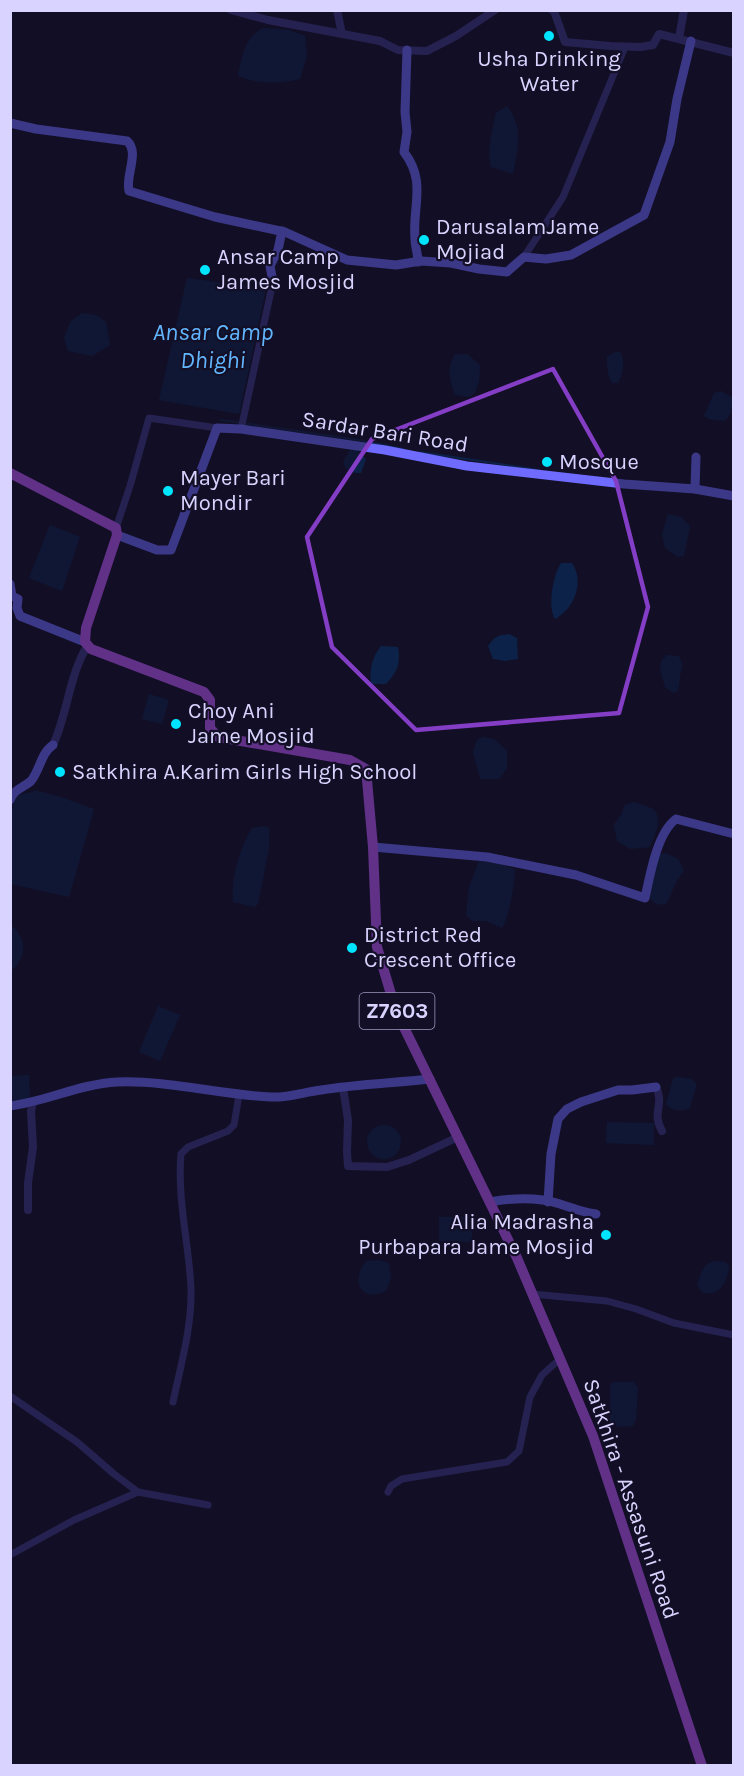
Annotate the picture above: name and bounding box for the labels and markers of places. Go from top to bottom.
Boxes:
marker: Usha Drinking Water [542,29,556,43]
place label: Usha Drinking Water [477,46,621,97]
place label: DarusalamJame Mojiad [436,214,599,265]
marker: DarusalamJame Mojiad [417,233,431,247]
place label: Ansar Camp James Mosjid [217,244,355,295]
marker: Ansar Camp James Mosjid [198,263,212,277]
place label: Mosque [559,449,639,475]
marker: Mosque [540,455,554,469]
place label: Mayer Bari Mondir [180,465,286,516]
marker: Mayer Bari Mondir [161,484,175,498]
place label: Choy Ani Jame Mosjid [188,698,315,749]
marker: Choy Ani Jame Mosjid [169,717,183,731]
place label: Satkhira A.Karim Girls High School [72,759,418,785]
marker: Satkhira A.Karim Girls High School [53,765,67,779]
place label: District Red Crescent Office [364,922,516,973]
marker: District Red Crescent Office [345,941,359,955]
place label: Alia Madrasha Purbapara Jame Mosjid [358,1209,594,1260]
marker: Alia Madrasha Purbapara Jame Mosjid [599,1228,613,1242]

